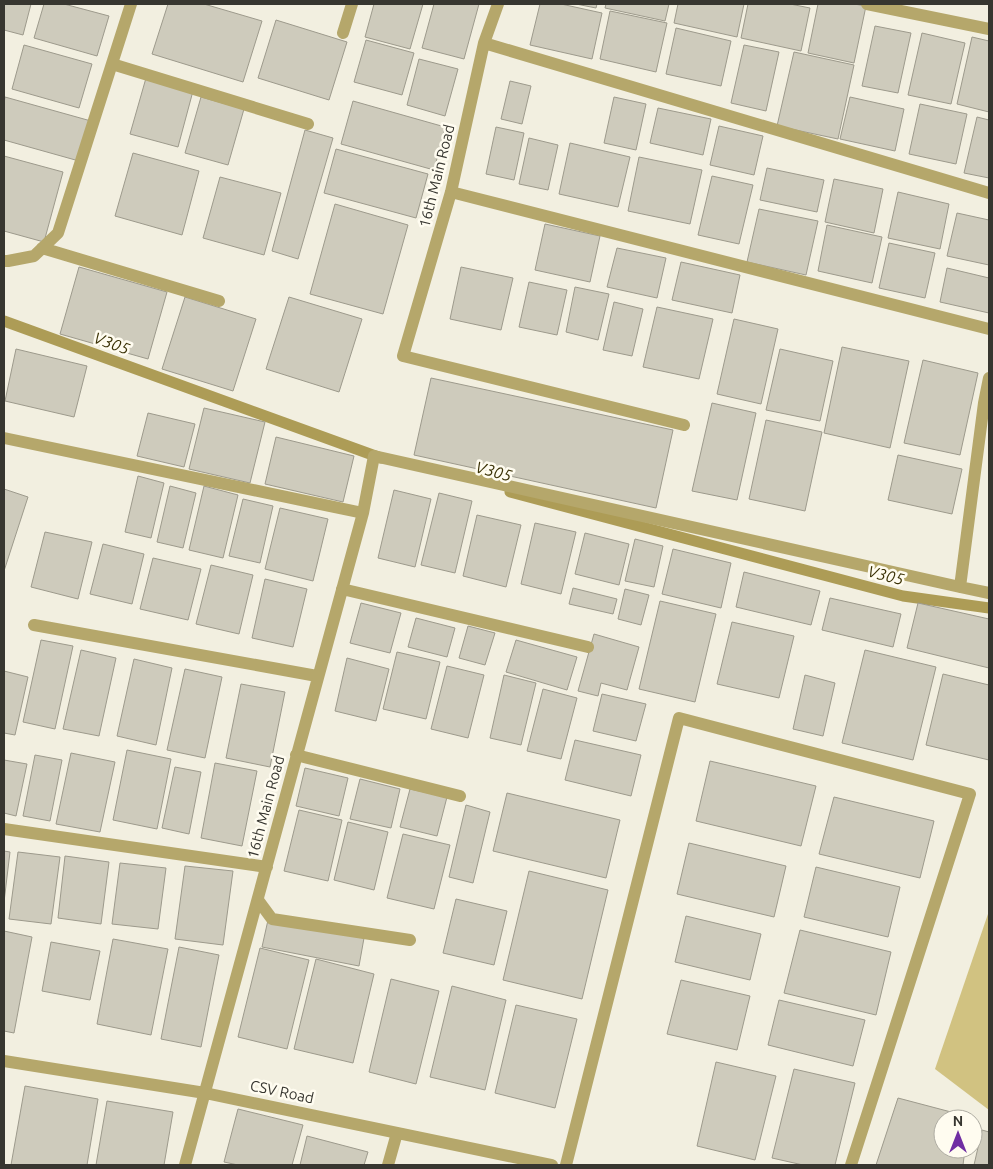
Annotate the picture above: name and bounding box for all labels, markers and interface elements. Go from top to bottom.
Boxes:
street label: 16th Main Road [415,123,458,229]
water label: V305 [92,328,132,358]
water label: V305 [474,458,514,484]
water label: V305 [866,562,906,588]
street label: 16th Main Road [244,754,287,860]
street label: CSV Road [249,1076,316,1107]
north arrow [933,1109,983,1159]
text: N [953,1113,963,1129]

